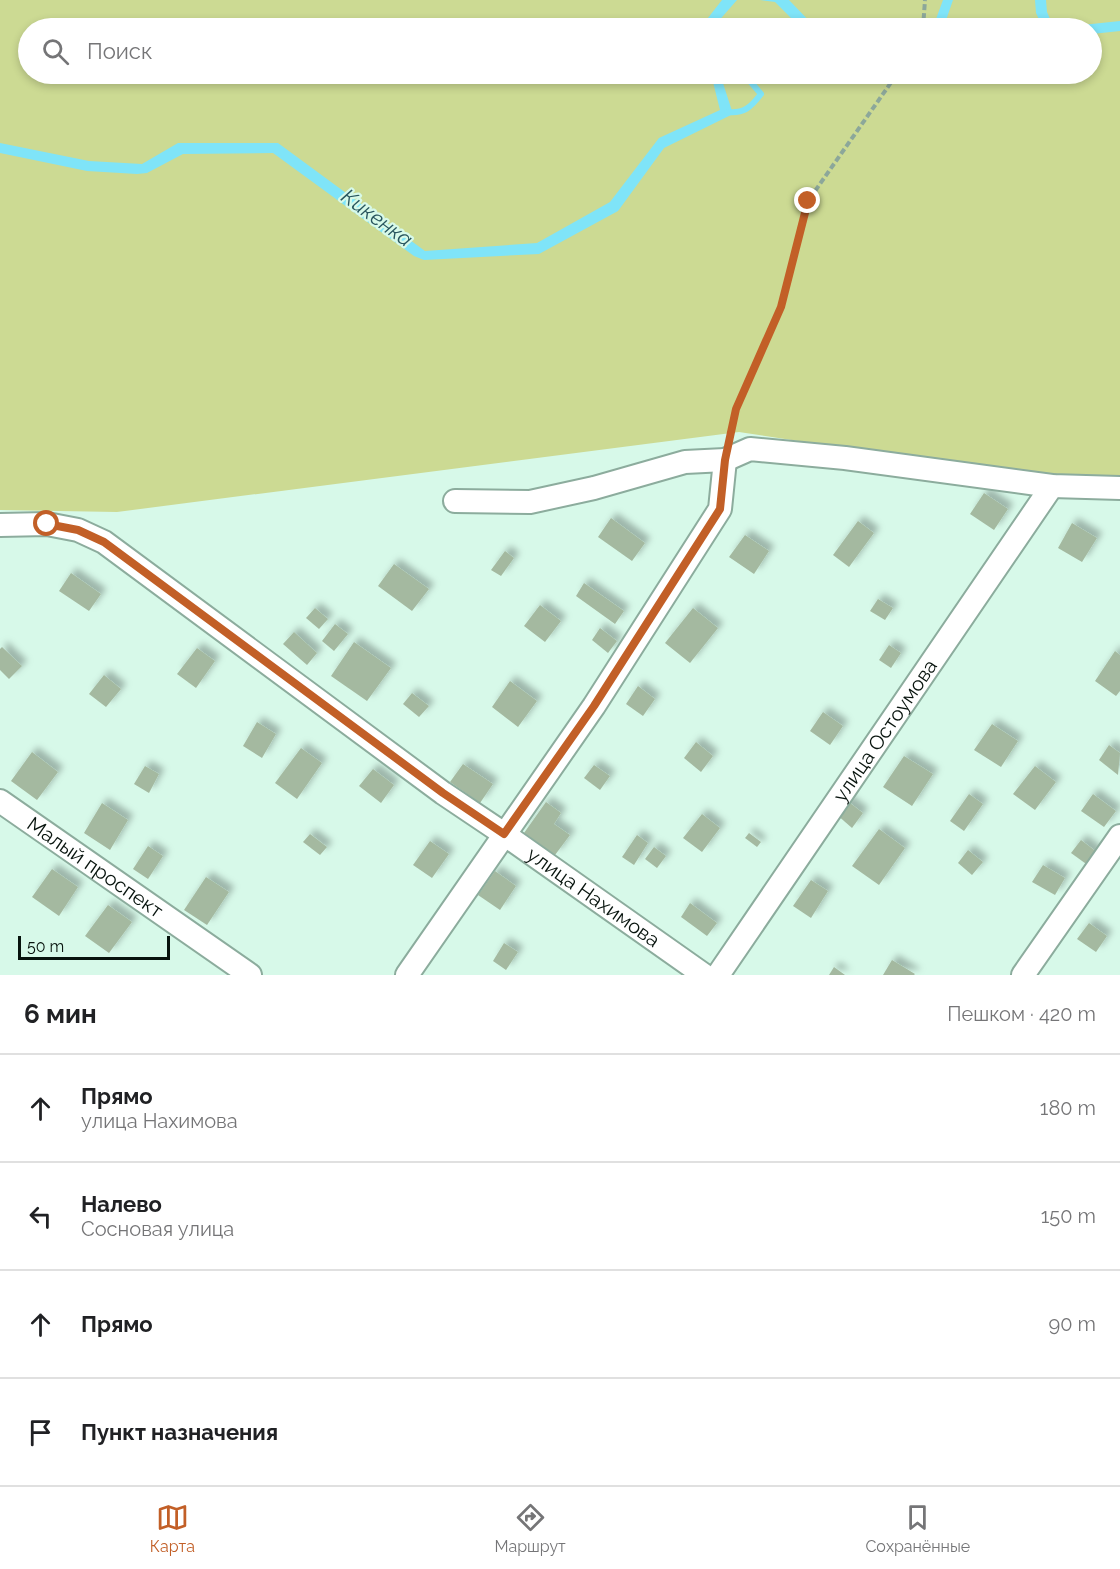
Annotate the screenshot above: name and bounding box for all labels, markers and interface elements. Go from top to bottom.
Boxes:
search box [18,18,1102,84]
icon: search [39,35,72,68]
text: Поиск [87,38,152,64]
water label: Кикенка [337,183,418,252]
route end [794,187,820,213]
route start [33,510,59,536]
street label: улица Остоумова [828,655,942,806]
street label: Малый проспект [23,812,168,923]
street label: улица Нахимова [522,842,664,952]
scale bar [18,933,170,960]
text: 50 m [27,937,64,956]
text: 6 мин [24,999,97,1029]
text: Пешком · 420 m [947,1002,1096,1026]
text: Прямо [81,1083,153,1109]
icon: ahead [24,1092,57,1125]
text: 180 m [1040,1096,1096,1120]
text: улица Нахимова [81,1109,238,1133]
text: Налево [81,1191,162,1217]
icon: left [24,1200,57,1233]
text: 150 m [1041,1204,1096,1228]
text: Сосновая улица [81,1217,234,1241]
icon: ahead [24,1308,57,1341]
text: Прямо [81,1311,153,1337]
text: 90 m [1049,1312,1096,1336]
icon: arrive [24,1416,57,1449]
text: Пункт назначения [81,1419,278,1445]
tab: Карта [150,1501,195,1556]
tab: Маршрут [495,1501,566,1556]
tab: Сохранённые [865,1501,970,1556]

